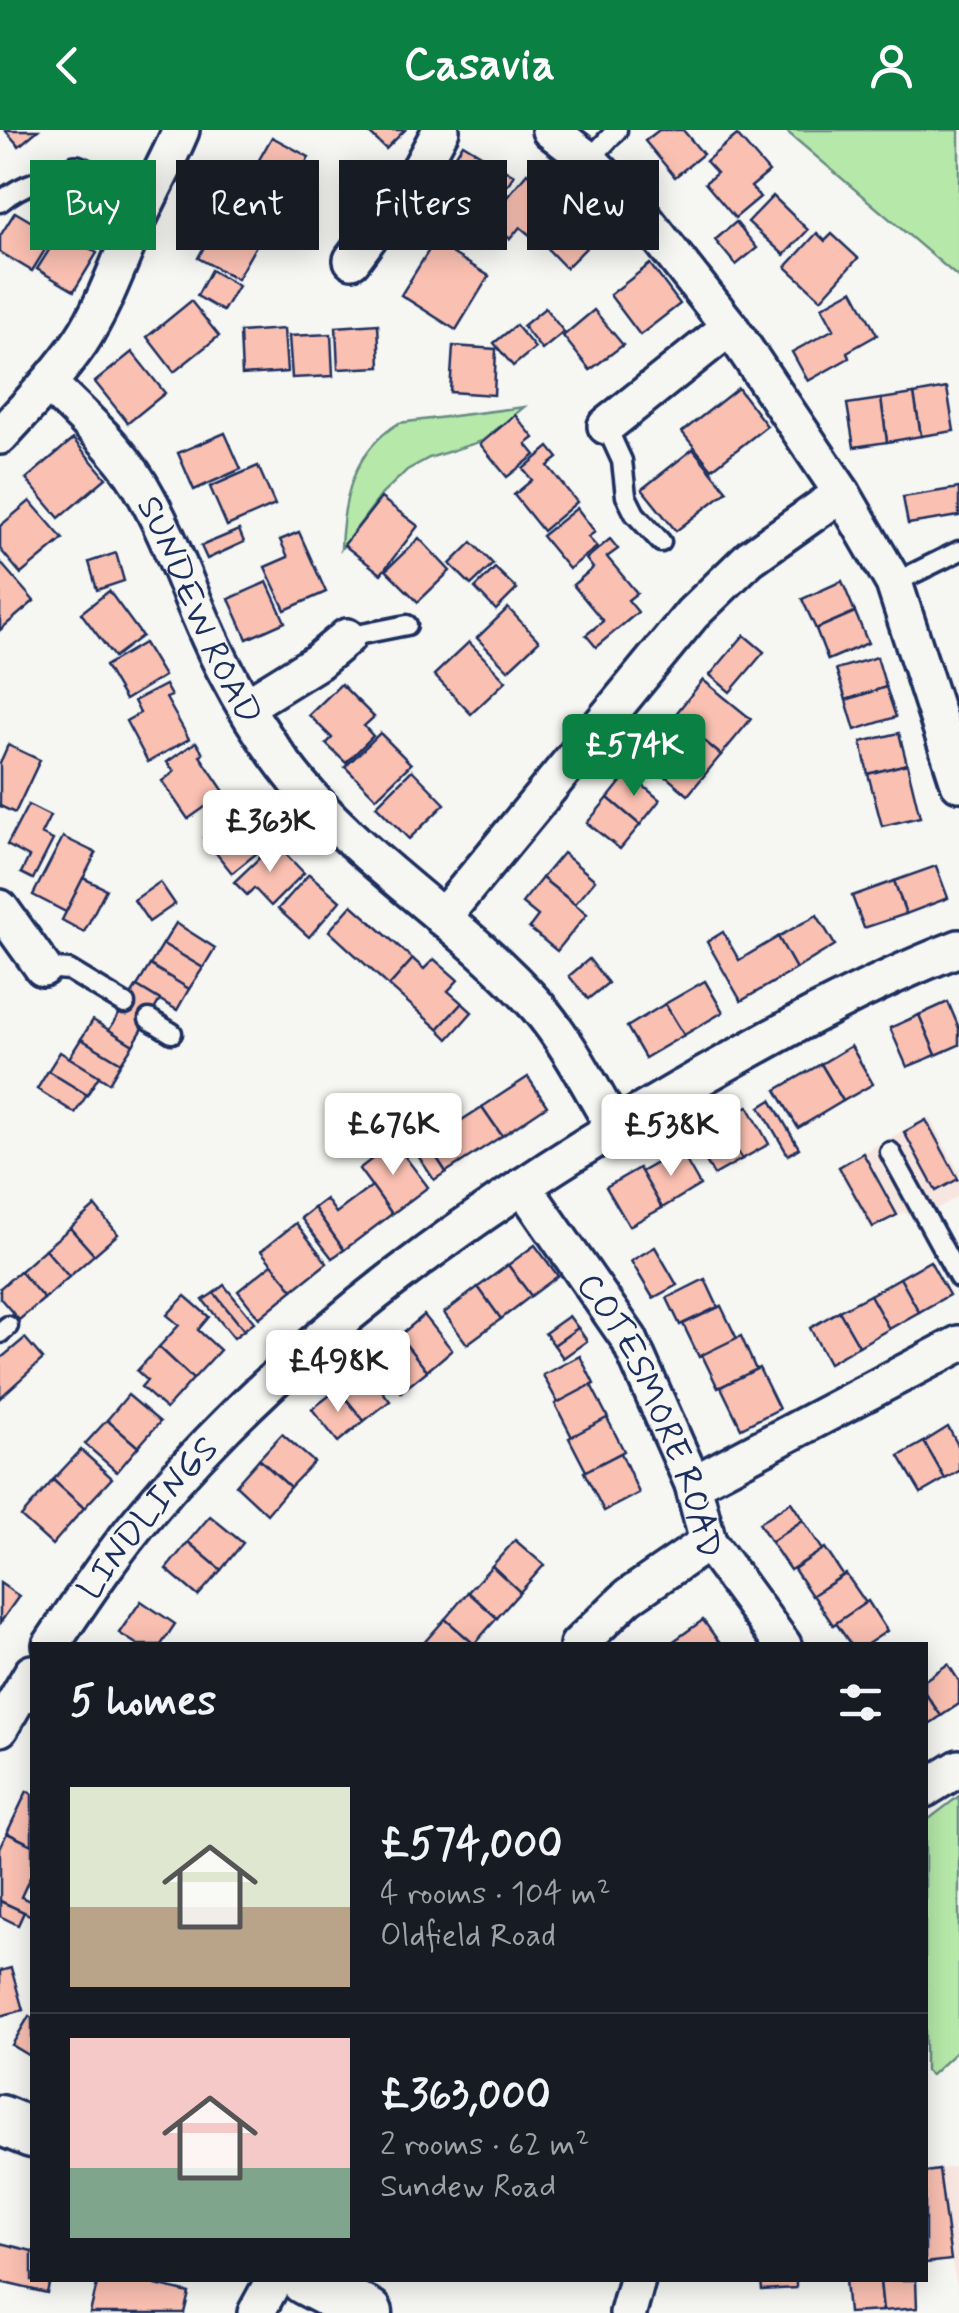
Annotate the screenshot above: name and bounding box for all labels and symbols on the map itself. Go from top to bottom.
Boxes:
street label: SUNDEW ROAD [125,488,272,734]
pin: £574K [564,714,704,799]
pin: £363K [200,790,340,875]
pin: £676K [323,1093,463,1178]
pin: £538K [601,1094,741,1179]
street label: COTESMORE ROAD [565,1264,734,1569]
pin: £498K [268,1330,408,1415]
street label: LINDLINGS [68,1427,229,1609]

